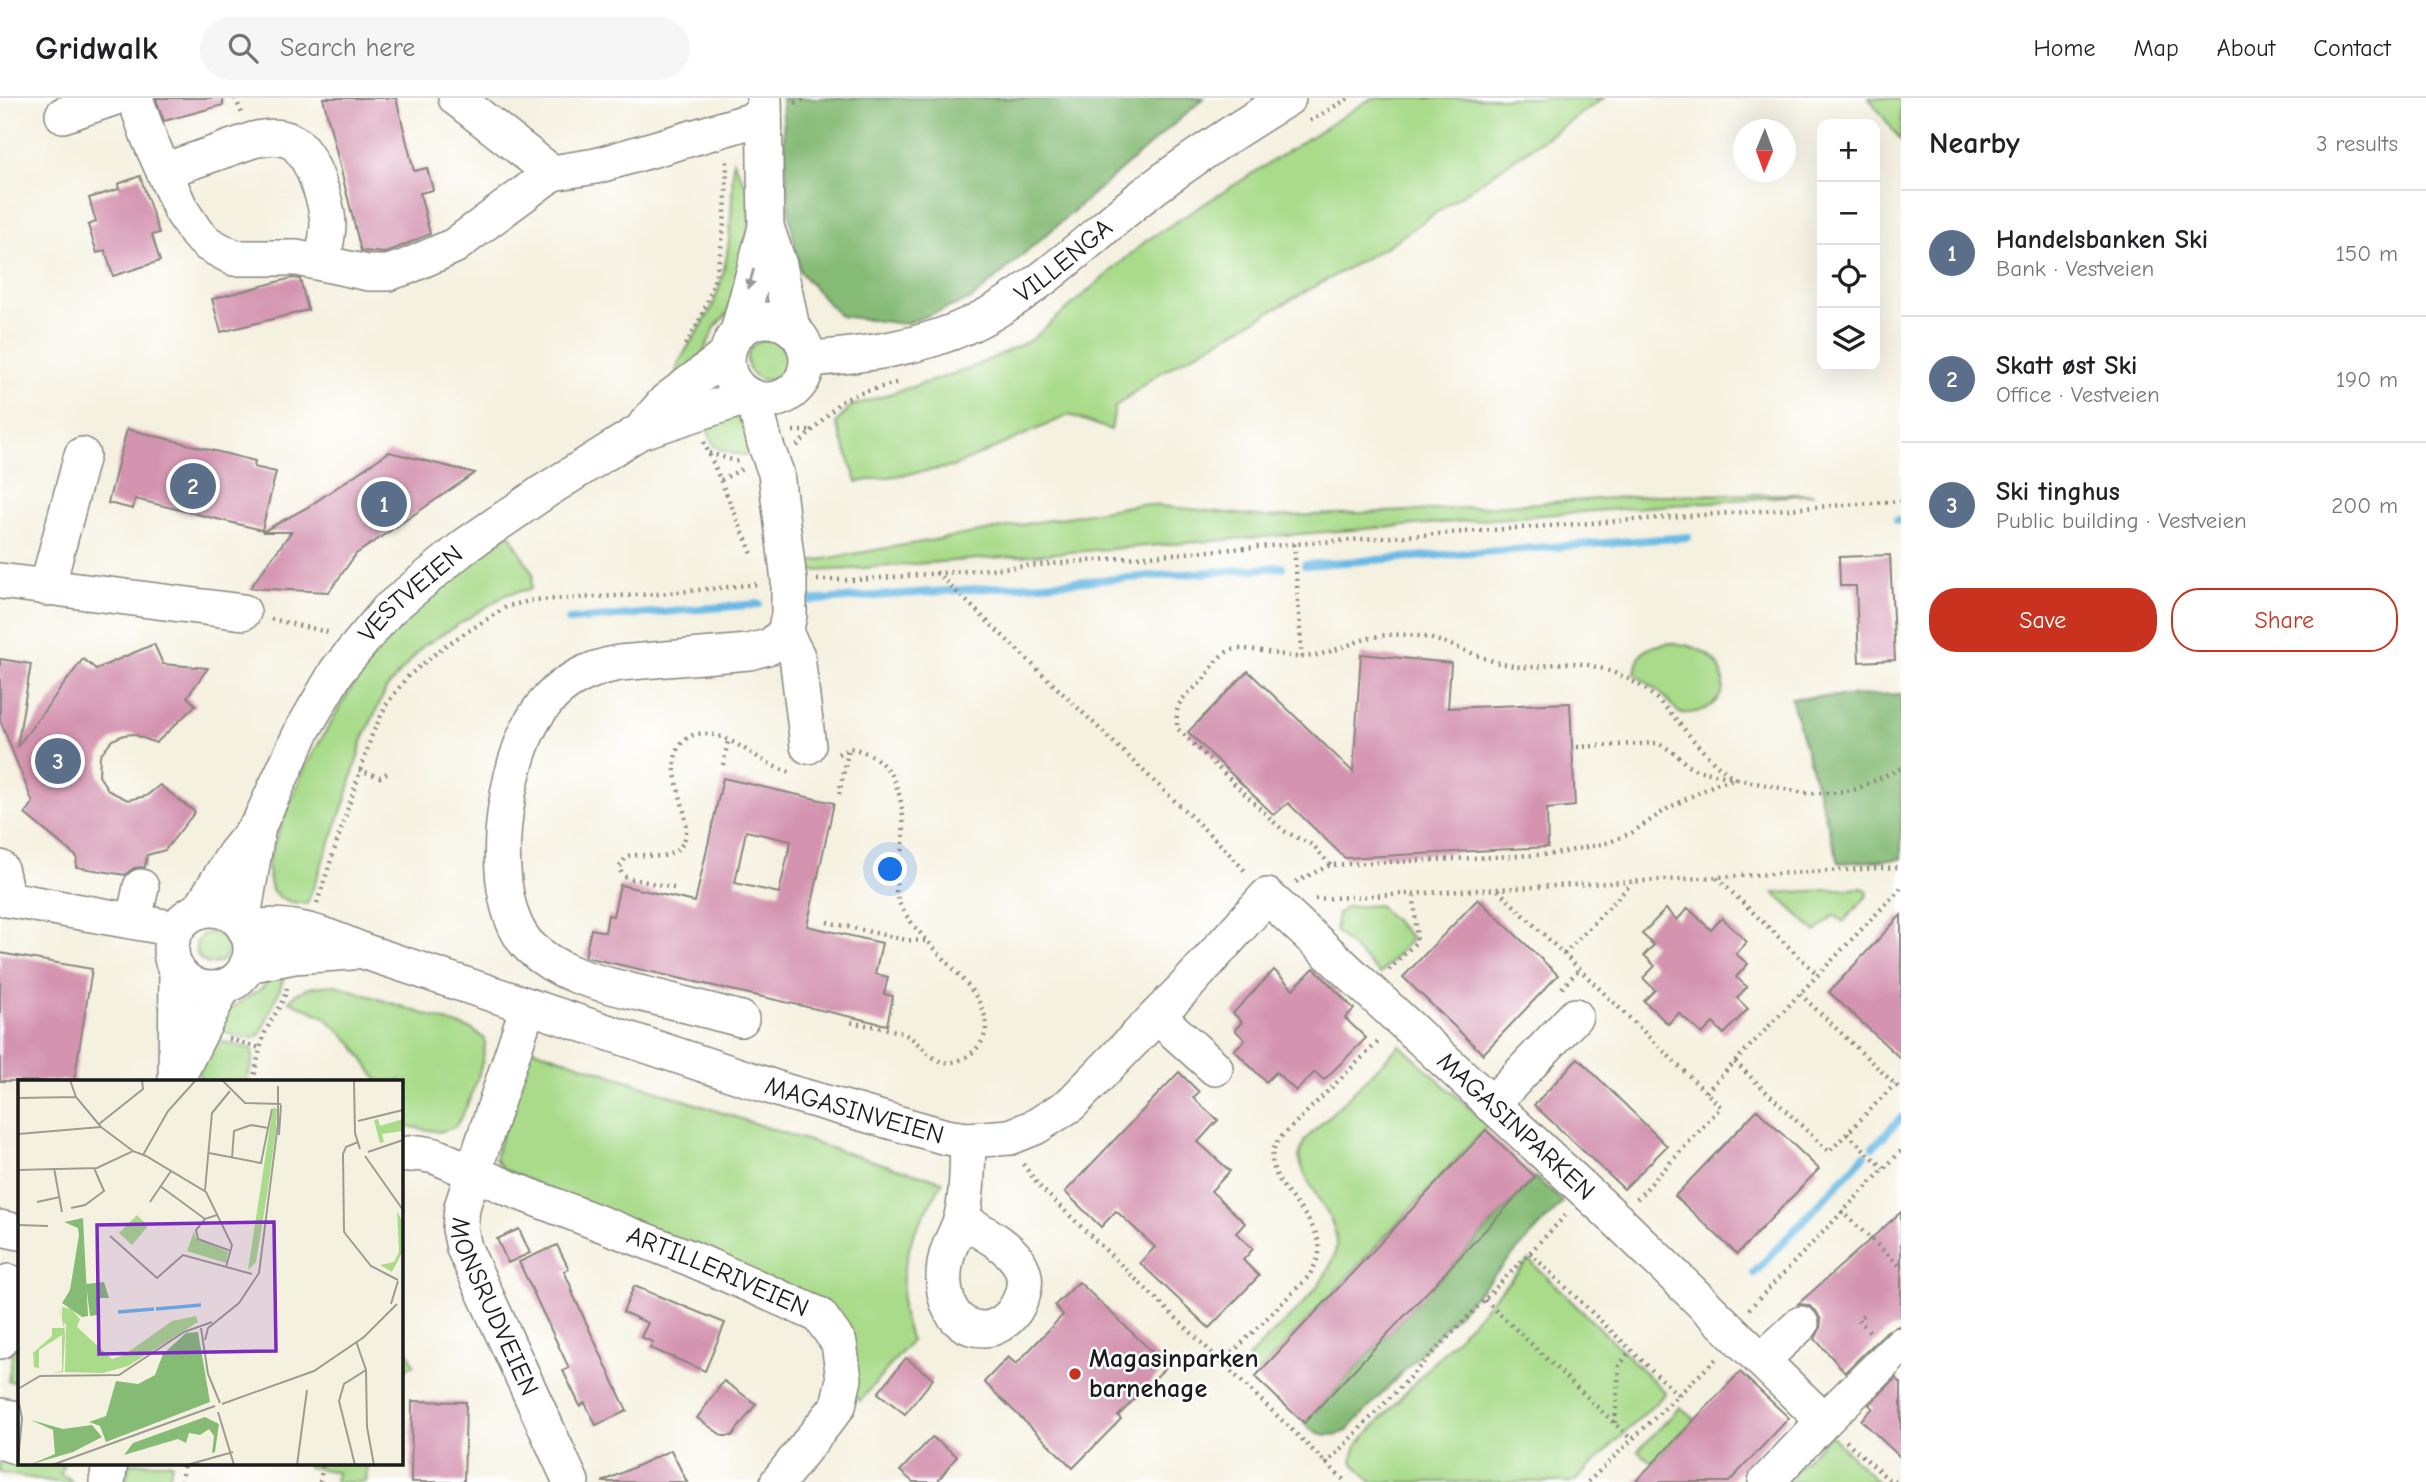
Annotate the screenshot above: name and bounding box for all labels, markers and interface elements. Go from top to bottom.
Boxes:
search box [200,17,690,80]
text: Gridwalk [35,29,158,67]
icon: search [224,29,262,67]
text: Search here [280,33,415,63]
text: Home [2034,34,2095,62]
text: Map [2133,34,2179,62]
text: About [2217,34,2275,62]
text: Contact [2313,34,2391,62]
north arrow [1733,119,1796,182]
map controls [1817,119,1880,371]
button: + [1817,119,1880,182]
text: Nearby [1929,126,2020,161]
text: 3 results [2316,130,2398,157]
button: − [1817,182,1880,245]
street label: VILLENGA [1009,213,1119,309]
text: Handelsbanken Ski [1996,225,2208,255]
text: 1 [1947,240,1957,267]
text: 150 m [2336,240,2398,267]
button: locate [1817,245,1880,308]
text: Bank · Vestveien [1996,255,2154,282]
one-way arrow [745,268,756,290]
button: layers [1817,308,1880,371]
text: Skatt øst Ski [1996,351,2137,381]
text: 2 [1946,366,1958,393]
text: 190 m [2336,366,2398,393]
text: Office · Vestveien [1996,381,2160,408]
pin: 2 [170,460,216,512]
text: Ski tinghus [1996,477,2120,507]
pin: 1 [361,478,407,530]
text: 3 [1946,492,1958,519]
text: 200 m [2331,492,2398,519]
text: Public building · Vestveien [1996,507,2247,534]
street label: VESTVEIEN [353,539,469,648]
button: Save [1929,588,2157,652]
button: Share [2171,588,2398,652]
pin: 3 [35,735,81,787]
your location [873,852,907,886]
street label: MAGASINPARKEN [1431,1046,1601,1206]
street label: MAGASINVEIEN [761,1071,947,1151]
inset map [18,1080,402,1464]
street label: MONSRUDVEIEN [444,1216,545,1401]
street label: ARTILLERIVEIEN [623,1220,813,1324]
place label: Magasinparken barnehage [1089,1344,1259,1404]
marker: Magasinparken barnehage [1067,1366,1083,1382]

